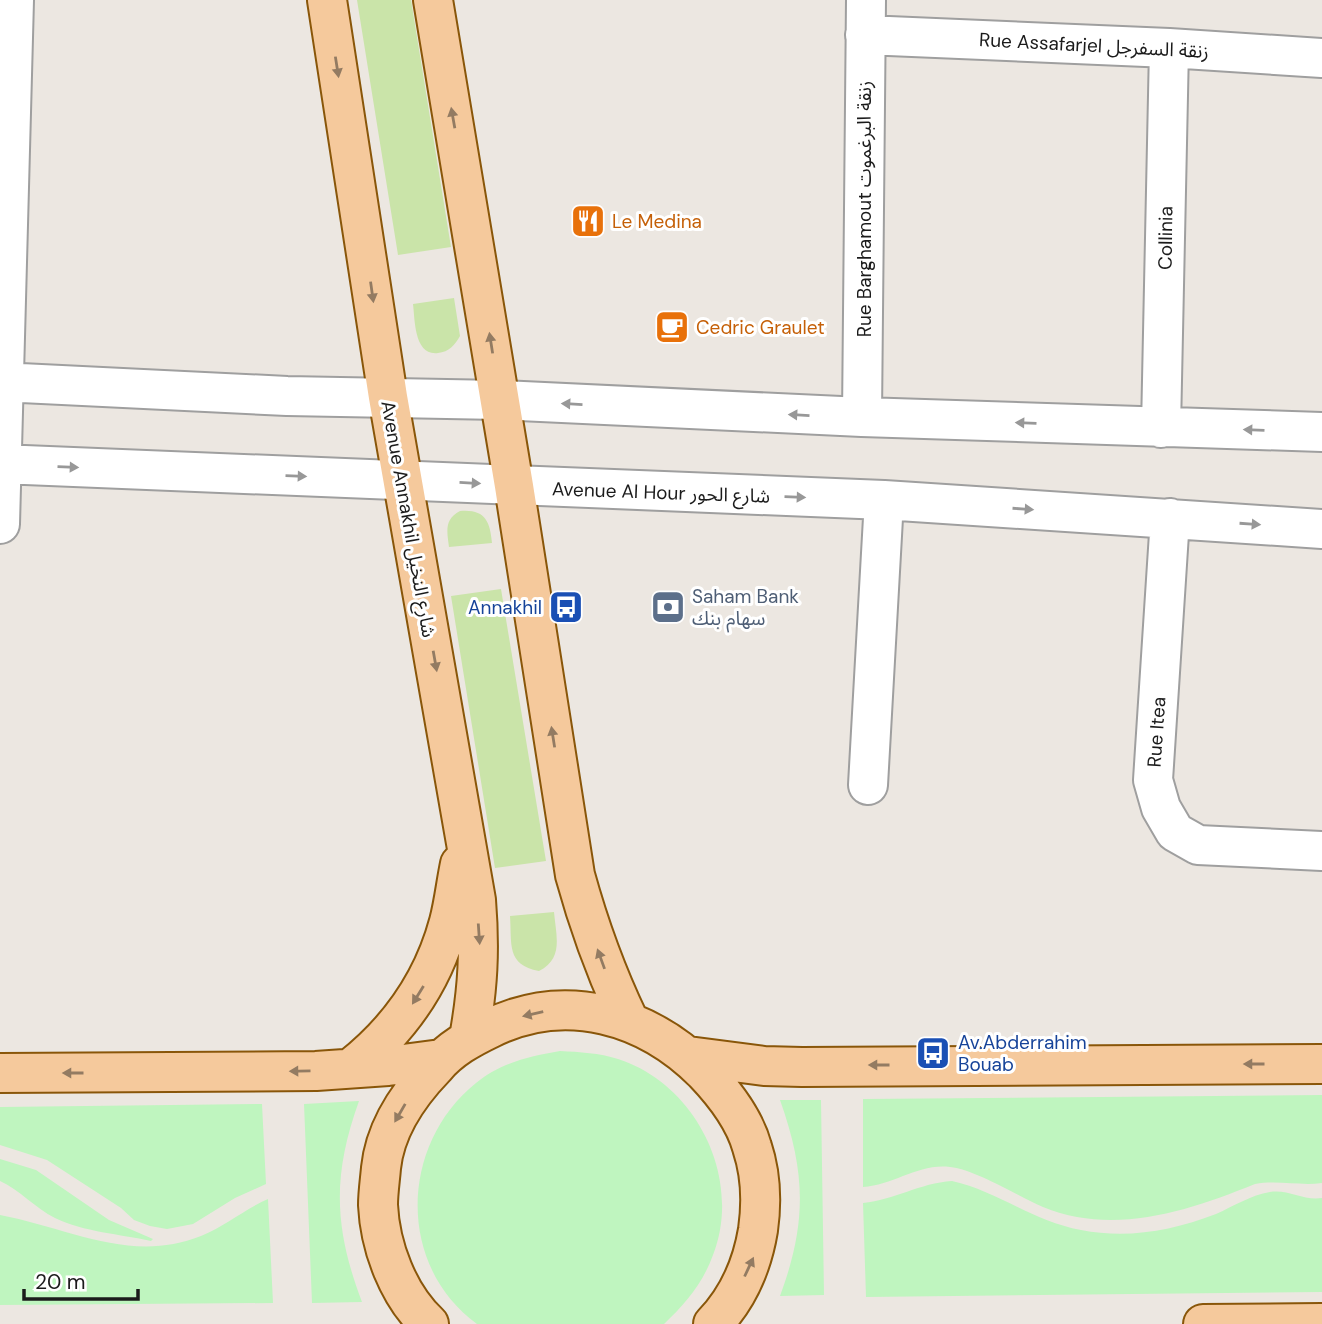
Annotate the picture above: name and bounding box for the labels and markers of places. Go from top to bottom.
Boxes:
restaurant icon: Le Medina [569,202,607,240]
place label: Le Medina [612,209,702,234]
cafe icon: Cedric Graulet [653,308,691,346]
place label: Cedric Graulet [696,315,825,340]
place label: Saham Bank سهام بنك [692,584,799,633]
bus stop icon: Annakhil [547,588,585,626]
bank icon: Saham Bank سهام بنك [649,588,687,626]
place label: Annakhil [468,595,542,620]
place label: Av.Abderrahim Bouab [958,1030,1087,1077]
bus stop icon: Av.Abderrahim Bouab [914,1034,952,1072]

